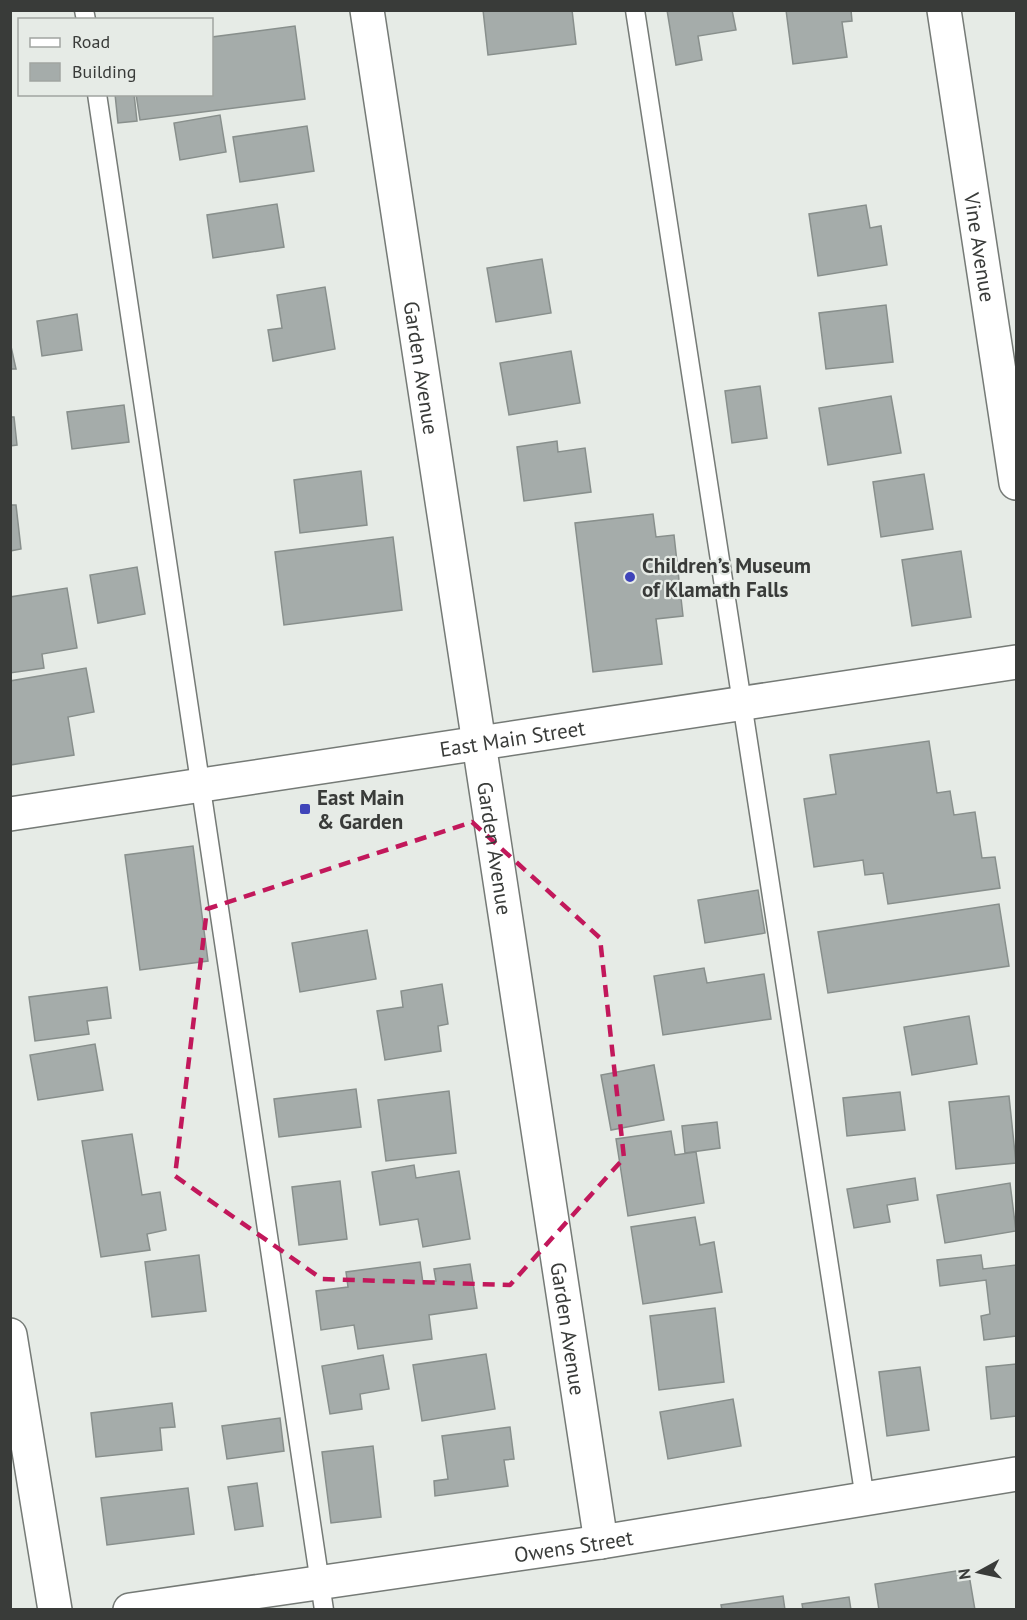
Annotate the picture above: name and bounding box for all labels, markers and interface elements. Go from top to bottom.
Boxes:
legend [18,18,213,96]
text: Road [72,30,110,53]
text: Building [72,60,136,83]
street label: Vine Avenue [958,190,1002,304]
street label: Garden Avenue [398,299,445,436]
place label: Children’s Museum of Klamath Falls [642,552,811,603]
marker: Children’s Museum of Klamath Falls [623,570,637,584]
street label: East Main Street [438,714,587,762]
street label: Garden Avenue [472,780,519,917]
place label: East Main & Garden [317,784,404,835]
marker: East Main & Garden [298,802,312,816]
street label: Garden Avenue [545,1260,592,1397]
street label: Owens Street [512,1523,635,1568]
north arrow [949,1542,1009,1602]
text: N [954,1567,975,1581]

